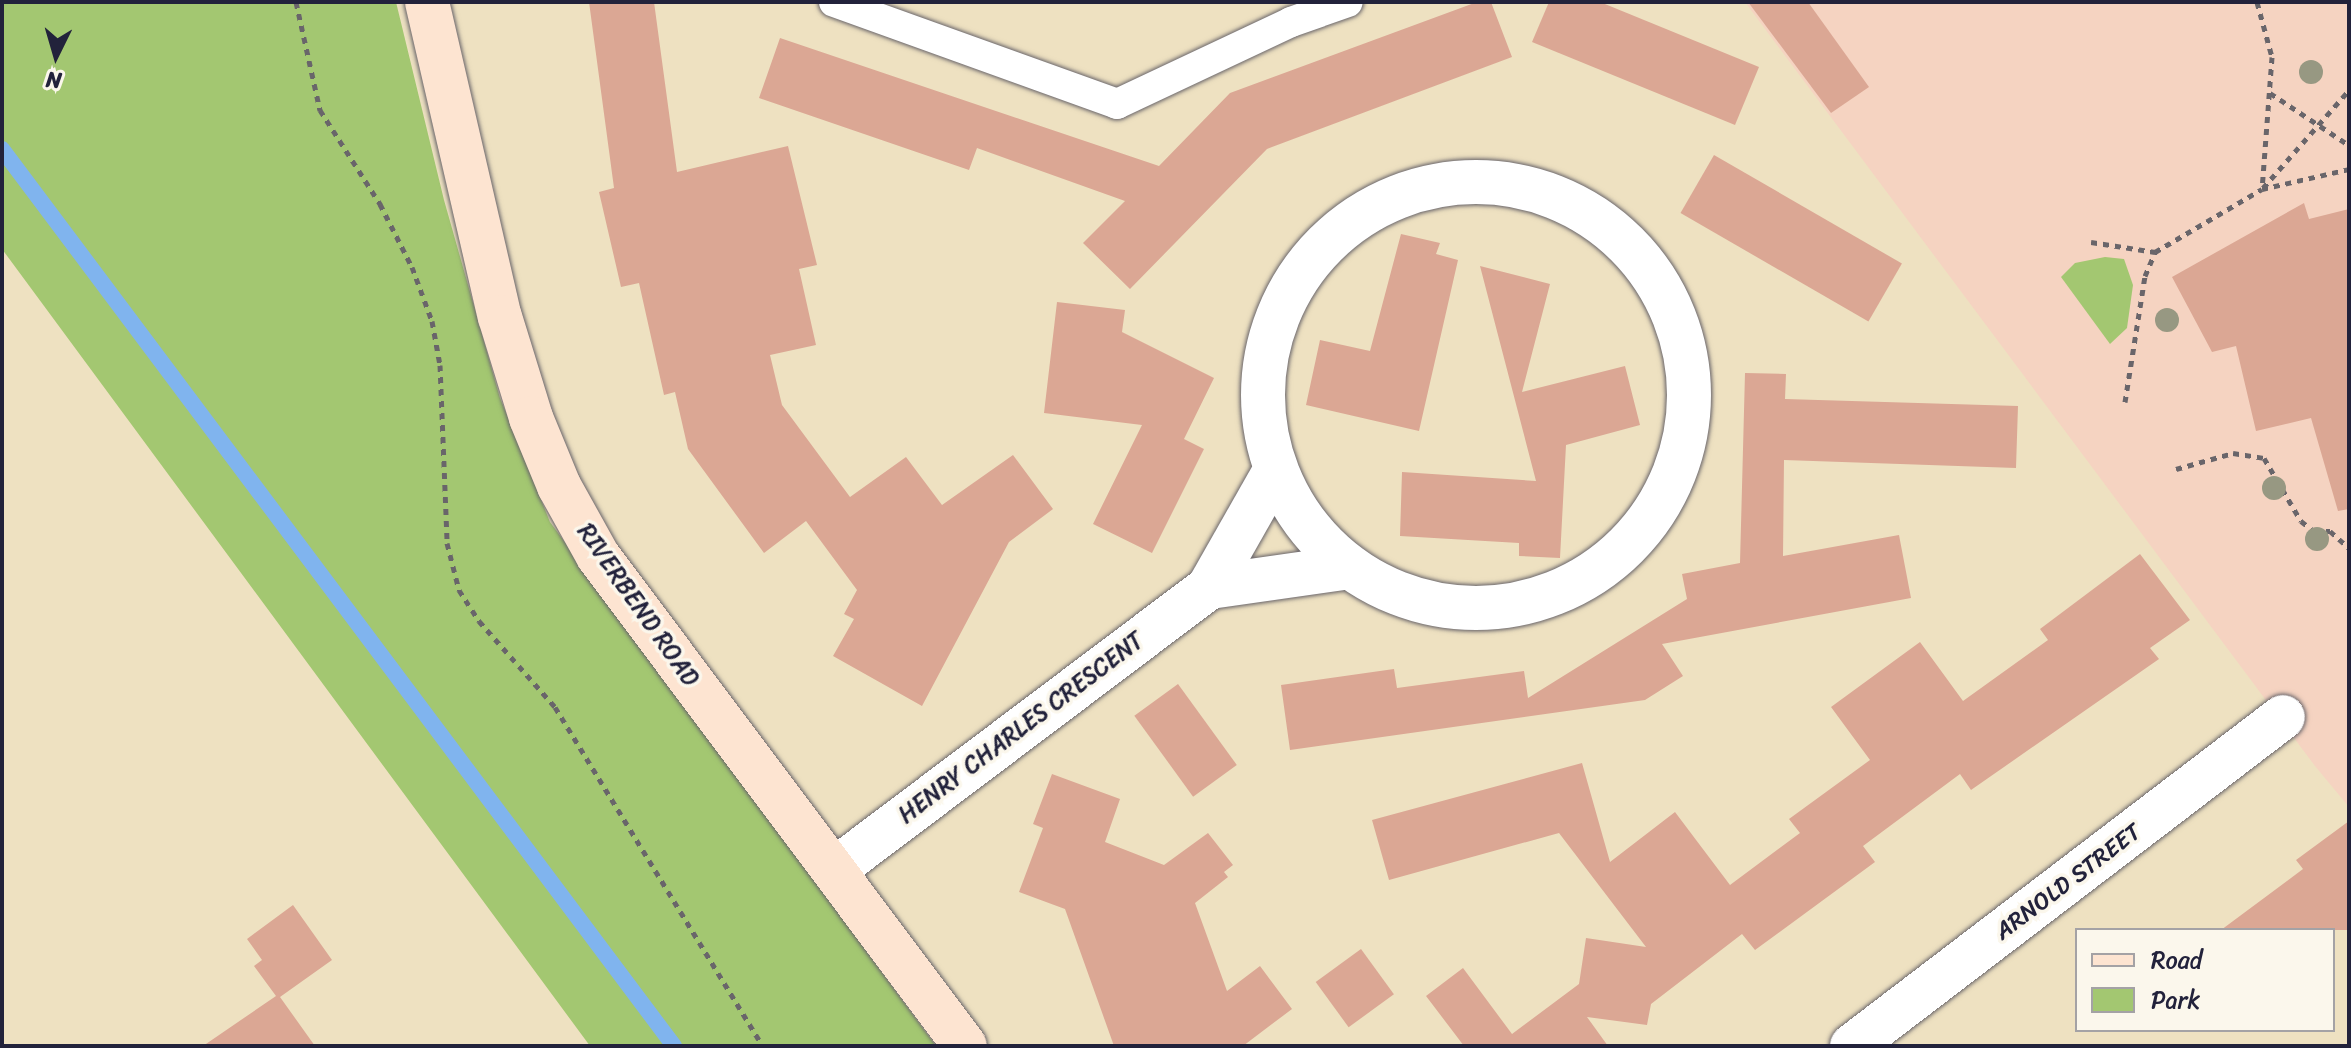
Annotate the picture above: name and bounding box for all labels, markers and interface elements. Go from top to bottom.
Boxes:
north arrow [16,16,96,96]
text: N [45,60,63,100]
street label: RIVERBEND ROAD [571,518,705,692]
street label: HENRY CHARLES CRESCENT [892,626,1150,830]
street label: ARNOLD STREET [1989,817,2147,947]
legend [2075,928,2335,1032]
text: Road [2151,939,2202,981]
text: Park [2151,979,2200,1021]

